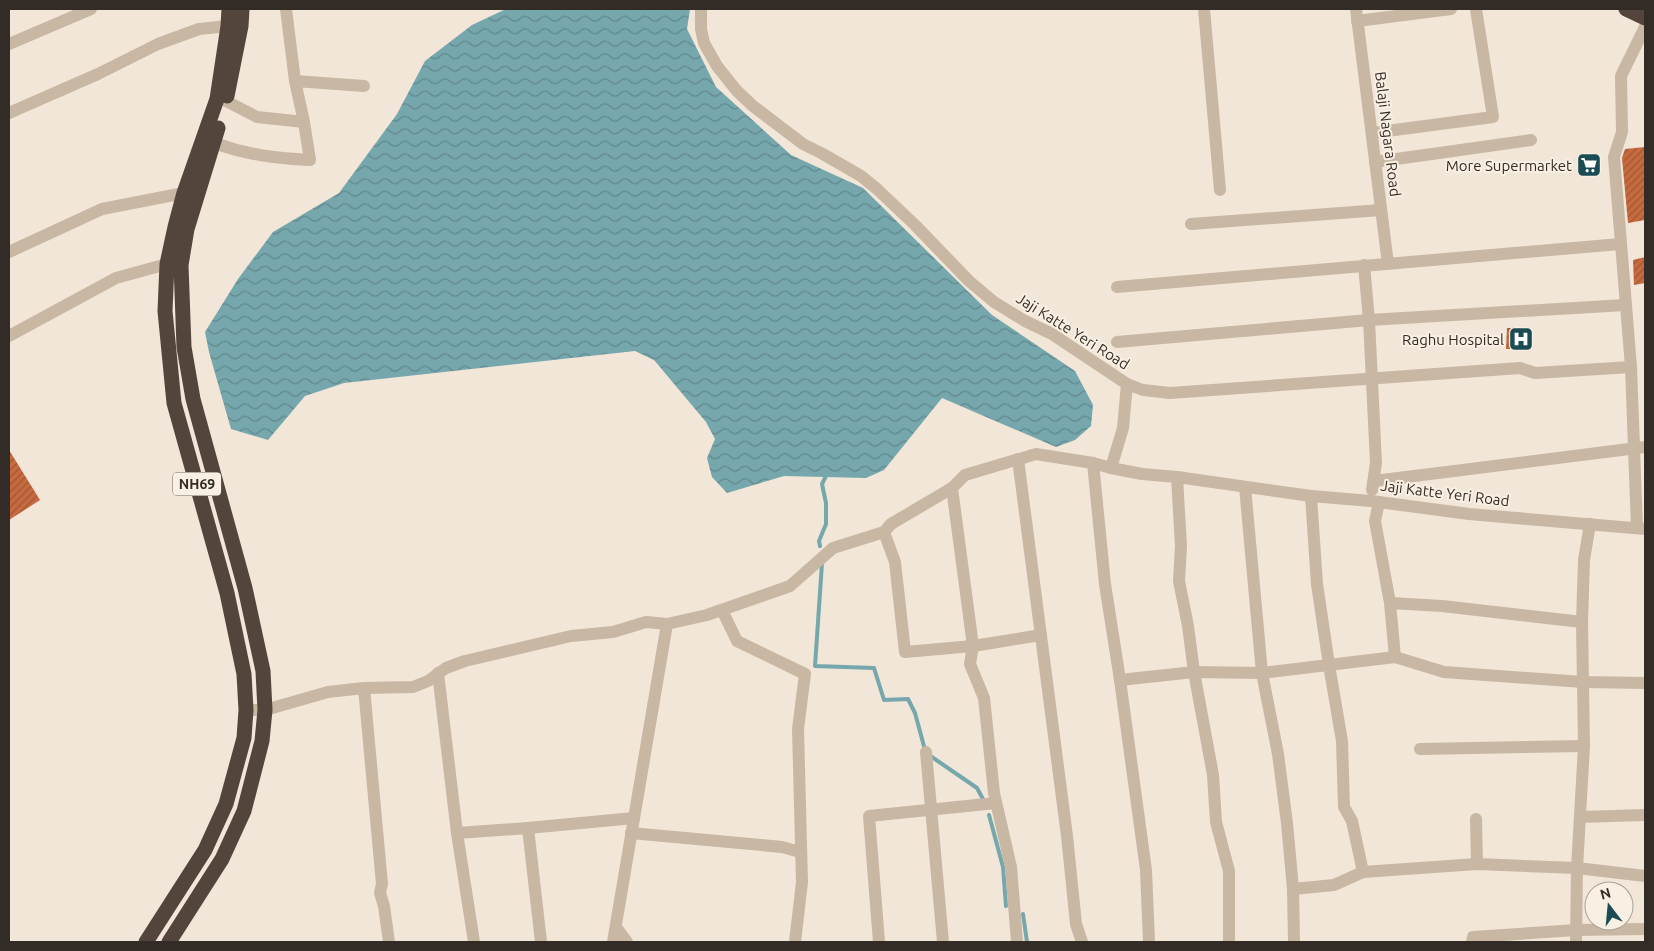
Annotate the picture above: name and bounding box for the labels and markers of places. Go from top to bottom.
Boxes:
supermarket icon: More Supermarket [1576,152,1602,178]
place label: More Supermarket [1446,157,1572,174]
hospital icon: Raghu Hospital [1508,326,1534,352]
place label: Raghu Hospital [1402,331,1504,348]

